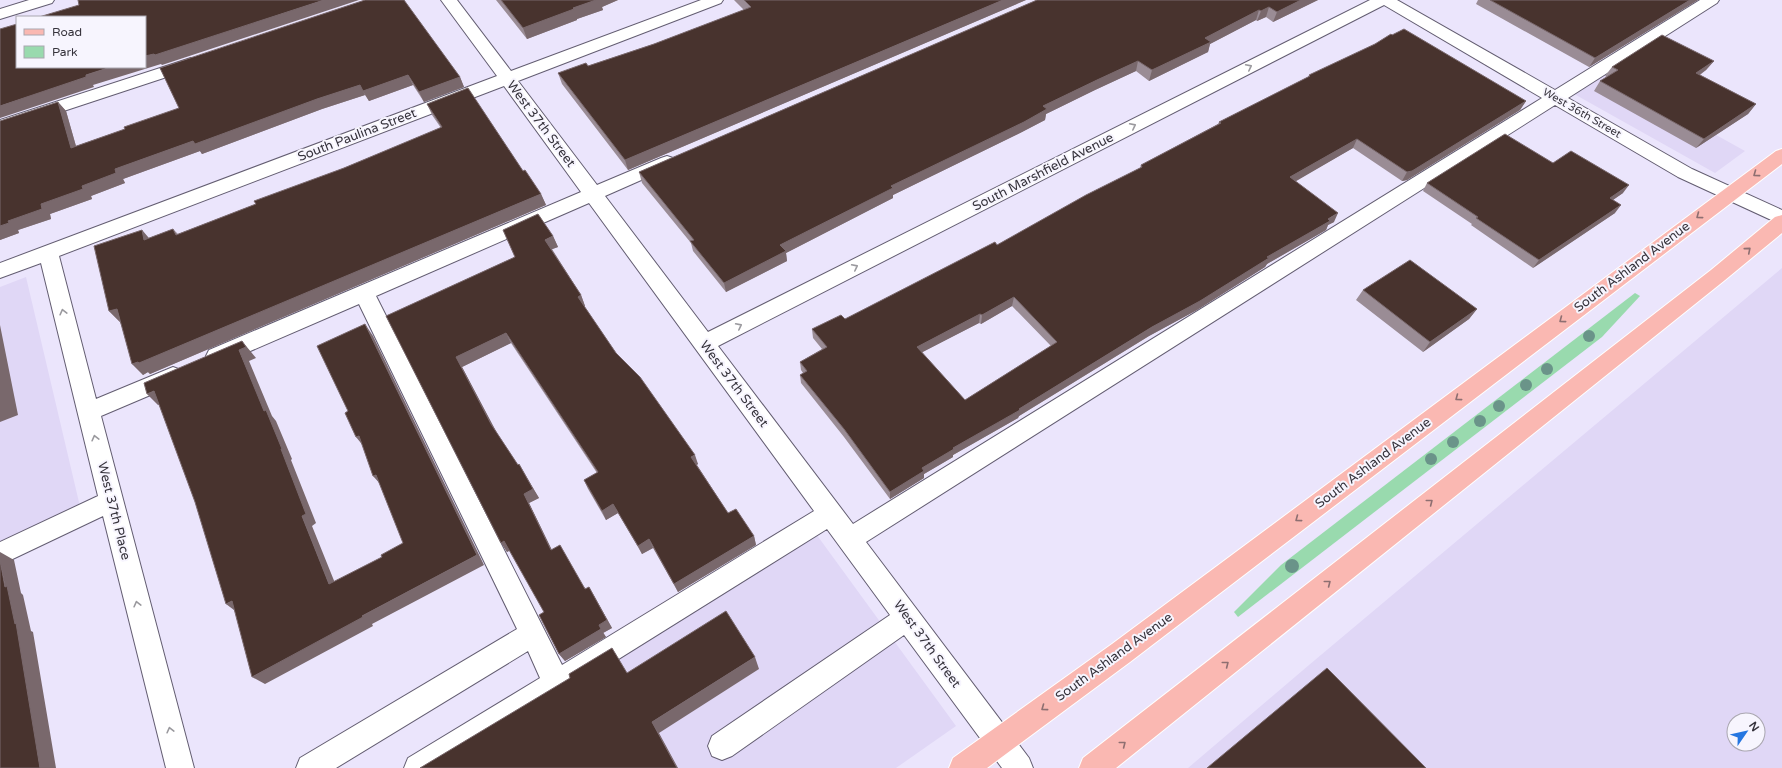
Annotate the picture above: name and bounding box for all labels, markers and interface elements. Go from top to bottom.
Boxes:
legend [16,16,146,68]
text: Road [52,25,82,39]
text: Park [52,45,78,59]
one-way arrow [1245,64,1252,72]
street label: West 37th Street [503,78,579,170]
street label: West 36th Street [1541,85,1623,141]
street label: South Paulina Street [295,105,419,165]
one-way arrow [1129,123,1136,131]
street label: South Marshfield Avenue [970,129,1116,215]
one-way arrow [1753,169,1760,177]
one-way arrow [1696,212,1703,219]
street label: South Ashland Avenue [1571,218,1693,316]
one-way arrow [1743,247,1750,254]
one-way arrow [851,264,858,272]
one-way arrow [59,309,67,315]
one-way arrow [1559,315,1566,322]
one-way arrow [735,323,742,331]
street label: West 37th Street [696,338,772,430]
one-way arrow [1455,394,1462,401]
street label: South Ashland Avenue [1312,414,1434,512]
one-way arrow [91,434,100,441]
street label: West 37th Place [94,460,134,562]
one-way arrow [1425,500,1432,507]
one-way arrow [1296,514,1303,521]
one-way arrow [1323,581,1330,588]
street label: West 37th Street [890,597,964,691]
one-way arrow [134,601,142,608]
street label: South Ashland Avenue [1052,609,1176,705]
one-way arrow [1221,661,1228,668]
one-way arrow [1041,704,1048,711]
north arrow [1726,712,1766,752]
text: N [1746,719,1762,734]
one-way arrow [166,727,175,734]
one-way arrow [1119,742,1126,749]

